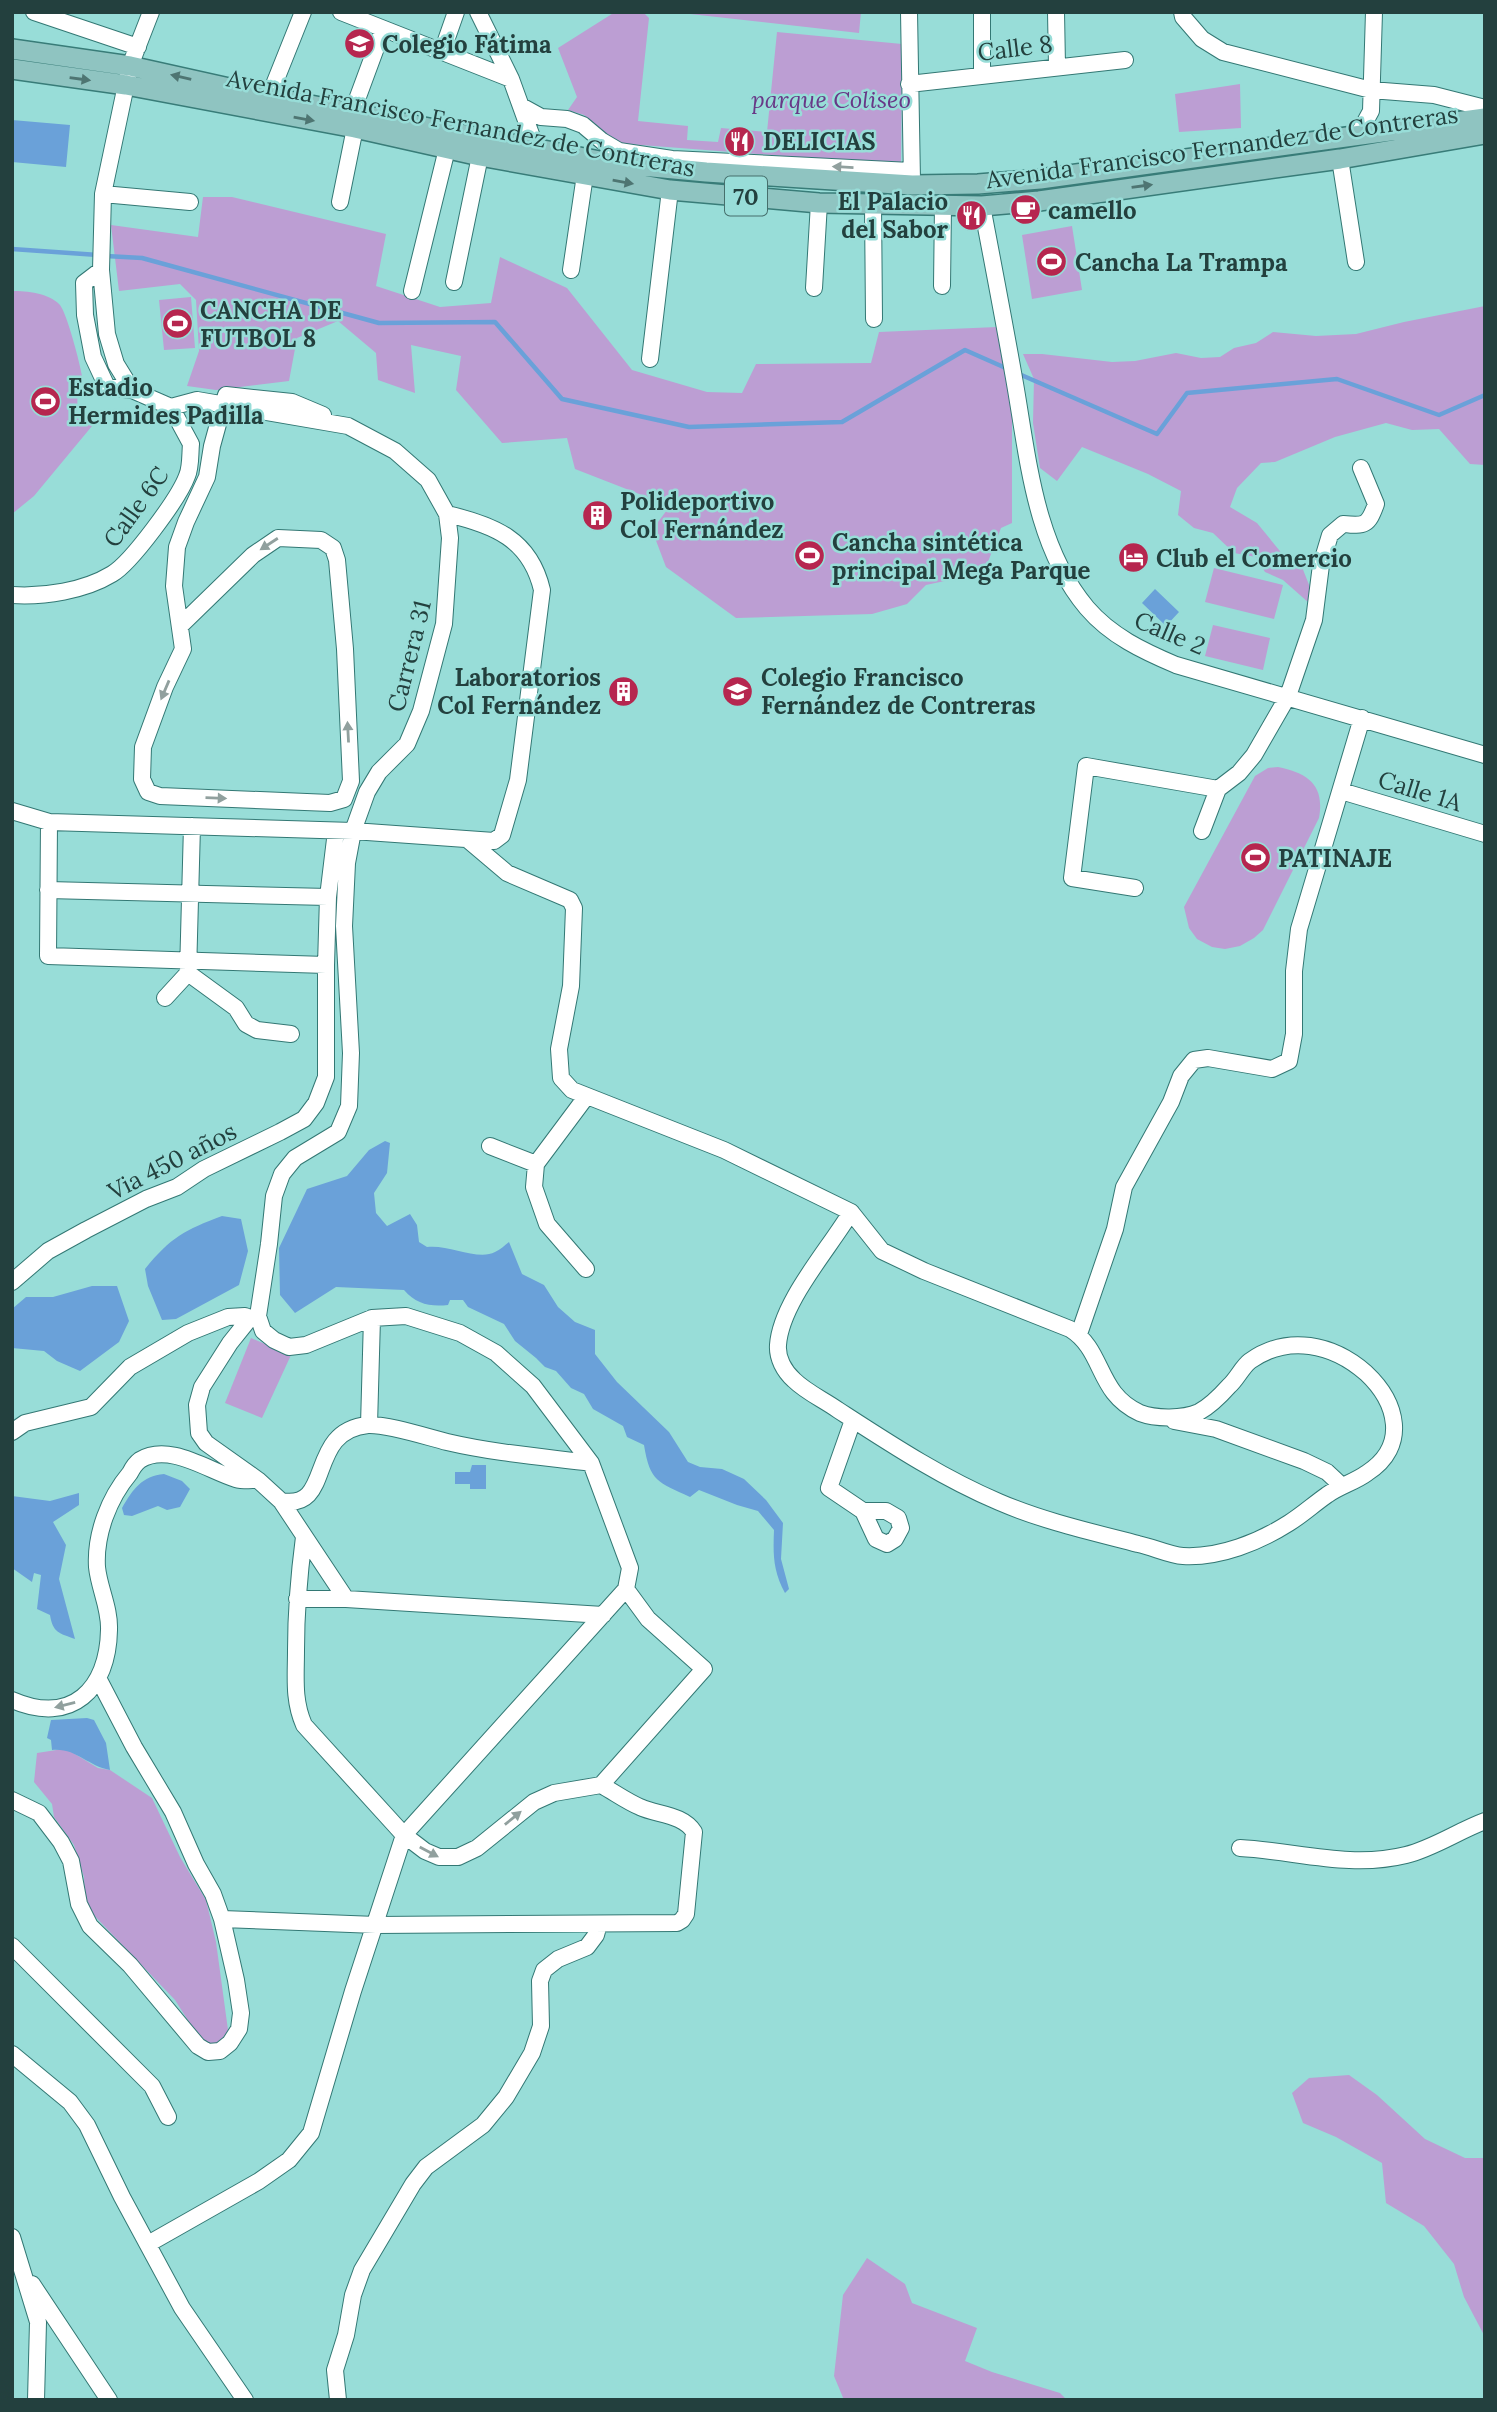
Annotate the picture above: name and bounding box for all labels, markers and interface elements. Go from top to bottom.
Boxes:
school or university icon: Colegio Fátima [342,27,376,61]
street label: Calle 8 [976,28,1054,68]
place label: Colegio Fátima [382,29,552,60]
street label: Avenida Francisco Fernandez de Contreras [223,62,698,184]
one-way arrow [170,72,192,83]
one-way arrow [69,73,91,84]
park label: parque Coliseo [751,84,911,115]
street label: Avenida Francisco Fernandez de Contreras [983,99,1460,196]
one-way arrow [293,114,315,125]
restaurant icon: DELICIAS [723,124,757,158]
place label: DELICIAS [763,126,876,157]
one-way arrow [832,161,854,172]
road number: 70 [725,176,767,216]
one-way arrow [612,177,634,188]
one-way arrow [1131,180,1153,191]
place label: El Palacio del Sabor [838,186,948,245]
cafe icon: camello [1008,193,1042,227]
place label: camello [1048,195,1137,226]
restaurant icon: El Palacio del Sabor [954,198,988,232]
sports icon: Cancha La Trampa [1035,245,1069,279]
place label: Cancha La Trampa [1075,247,1288,278]
place label: CANCHA DE FUTBOL 8 [200,295,342,354]
sports icon: CANCHA DE FUTBOL 8 [160,307,194,341]
place label: Estadio Hermides Padilla [68,372,264,431]
sports icon: Estadio Hermides Padilla [28,384,62,418]
street label: Calle 6C [96,460,176,553]
place label: Polideportivo Col Fernández [620,486,784,545]
building icon: Polideportivo Col Fernández [580,498,614,532]
place label: Cancha sintética principal Mega Parque [832,527,1091,586]
one-way arrow [259,538,279,551]
sports icon: Cancha sintética principal Mega Parque [792,539,826,573]
hotel icon: Club el Comercio [1116,541,1150,575]
place label: Club el Comercio [1156,543,1352,574]
street label: Carrera 31 [380,597,438,715]
street label: Calle 2 [1130,604,1210,662]
place label: Laboratorios Col Fernández [437,662,601,721]
place label: Colegio Francisco Fernández de Contreras [761,662,1036,721]
building icon: Laboratorios Col Fernández [607,674,641,708]
school or university icon: Colegio Francisco Fernández de Contreras [721,674,755,708]
one-way arrow [159,679,170,700]
one-way arrow [343,721,354,743]
street label: Calle 1A [1375,764,1466,819]
one-way arrow [205,793,227,804]
sports icon: PATINAJE [1238,841,1272,875]
place label: PATINAJE [1278,843,1392,874]
street label: Via 450 años [102,1115,241,1207]
one-way arrow [54,1700,76,1711]
one-way arrow [504,1811,522,1825]
one-way arrow [419,1846,439,1857]

